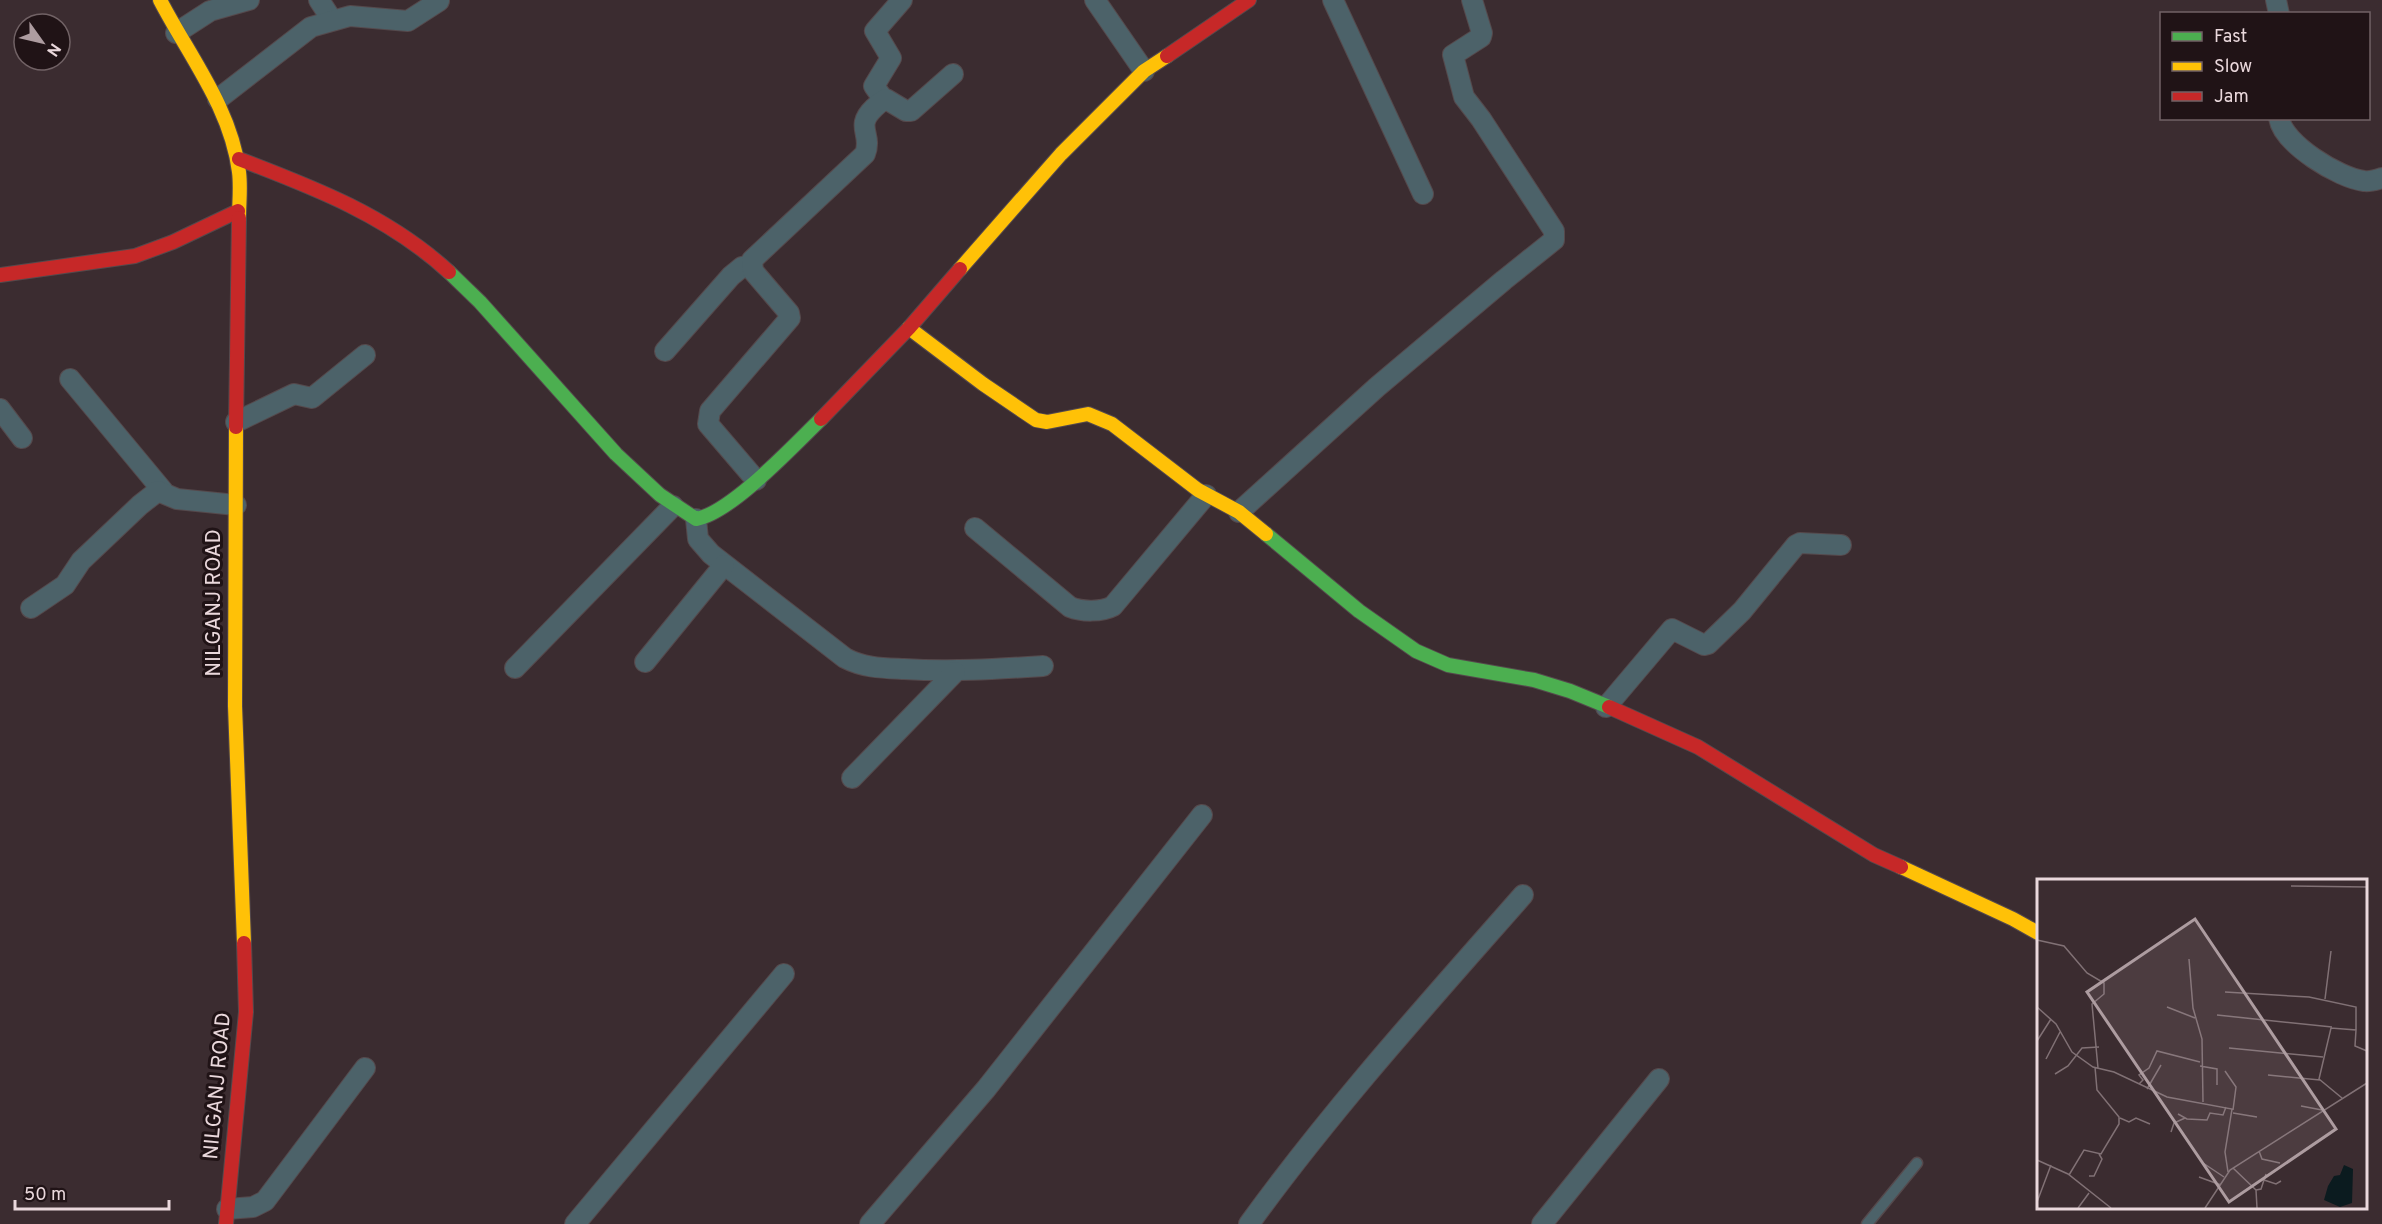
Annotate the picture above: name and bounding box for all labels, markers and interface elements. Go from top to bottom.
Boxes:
north arrow [12,12,72,72]
legend [2160,12,2370,120]
text: Fast [2214,26,2247,49]
text: N [41,39,64,60]
text: Slow [2214,56,2252,79]
text: Jam [2214,86,2249,109]
street label: NILGANJ ROAD [201,529,228,677]
inset map [2037,879,2367,1209]
street label: NILGANJ ROAD [198,1011,238,1161]
scale bar [15,1173,170,1211]
text: 50 m [24,1184,66,1207]

